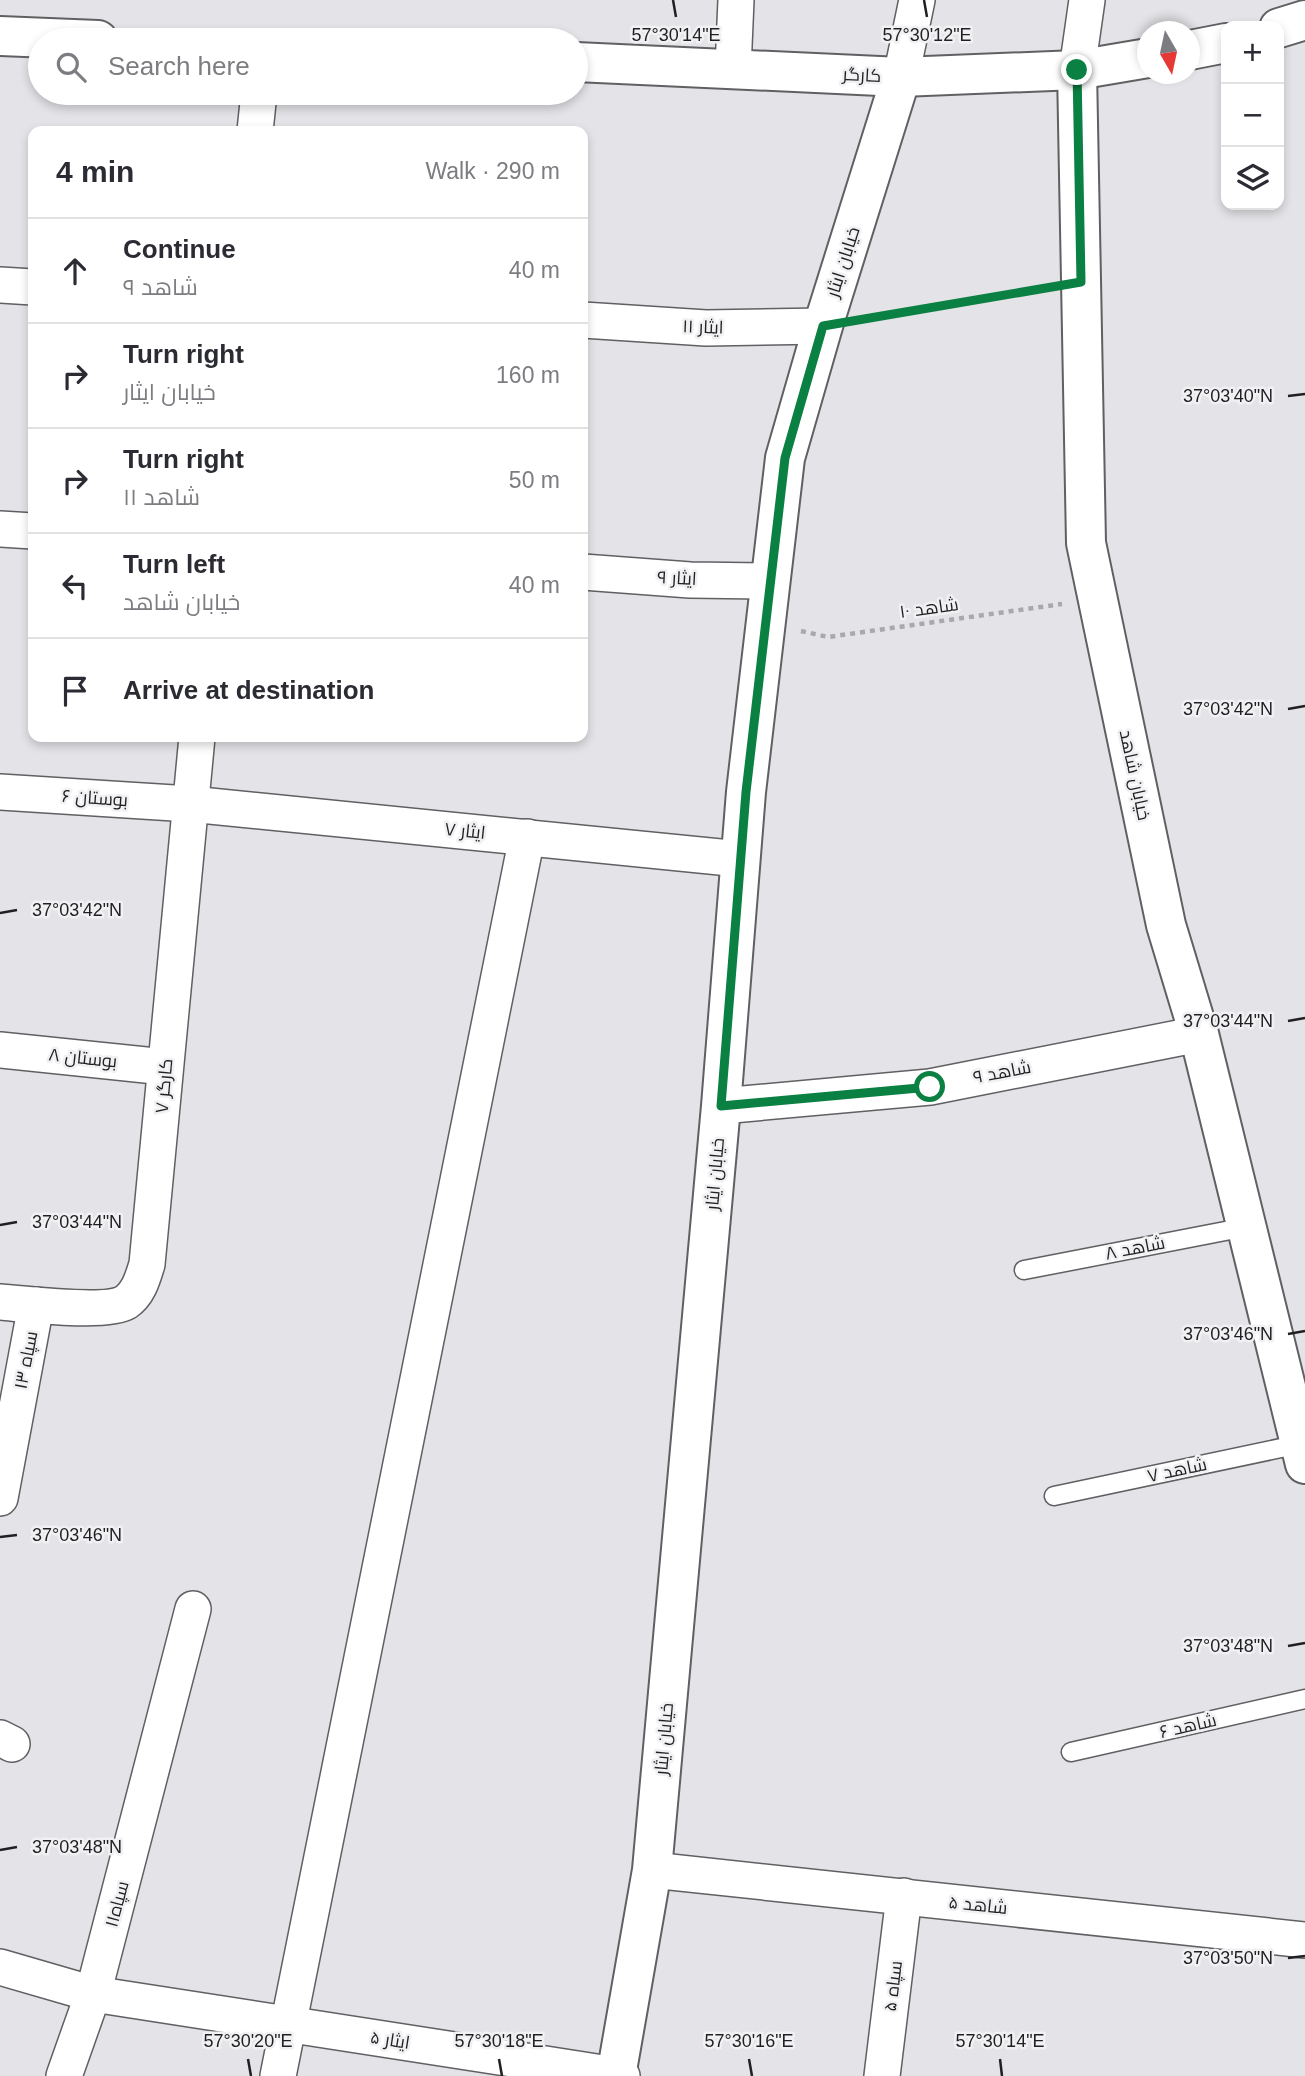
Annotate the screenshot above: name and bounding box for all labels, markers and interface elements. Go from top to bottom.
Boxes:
north arrow [1137,21,1200,84]
map controls [1221,21,1284,210]
button: + [1221,21,1284,84]
text: 57°30'14"E [631,25,721,45]
text: 57°30'12"E [882,25,972,45]
search box [28,28,588,105]
icon: search [52,48,90,86]
text: Search here [108,51,250,81]
route end [1061,54,1092,85]
street label: کارگر [841,64,882,87]
button: − [1221,84,1284,147]
button: layers [1221,147,1284,210]
text: 4 min [56,155,134,188]
text: Walk · 290 m [425,158,560,184]
street label: خیابان ایثار [822,224,865,301]
text: Continue [123,234,236,264]
icon: ahead [56,252,94,290]
text: 40 m [509,257,560,283]
text: شاهد ۹ [123,274,198,300]
street label: ایثار ۱۱ [682,316,724,339]
text: Turn right [123,339,244,369]
icon: right [56,357,94,395]
text: 160 m [496,362,560,388]
text: خیابان ایثار [123,379,216,405]
text: 37°03'40"N [1183,386,1273,406]
text: Turn right [123,444,244,474]
icon: right [56,462,94,500]
text: 50 m [509,467,560,493]
text: شاهد ۱۱ [123,484,200,510]
text: Turn left [123,549,225,579]
icon: left [56,567,94,605]
street label: ایثار ۹ [657,567,697,590]
text: 40 m [509,572,560,598]
text: خیابان شاهد [123,589,240,615]
street label: شاهد ۱۰ [898,594,960,622]
icon: arrive [56,672,94,710]
text: Arrive at destination [123,675,374,705]
text: 37°03'42"N [1183,699,1273,719]
street label: خیابان شاهد [1115,728,1154,822]
street label: بوستان ۶ [61,786,129,811]
street label: ایثار ۷ [443,819,487,844]
text: 37°03'42"N [32,900,122,920]
text: 37°03'44"N [1183,1011,1273,1031]
street label: بوستان ۸ [48,1044,118,1073]
street label: شاهد ۹ [971,1057,1033,1087]
street label: کارگر ۷ [152,1058,177,1114]
route start [914,1071,945,1102]
street label: خیابان ایثار [702,1137,729,1212]
text: 37°03'44"N [32,1212,122,1232]
street label: شاهد ۸ [1103,1232,1167,1264]
text: 37°03'46"N [1183,1324,1273,1344]
street label: سپاه ۱۳ [11,1329,42,1391]
street label: شاهد ۷ [1145,1454,1209,1486]
text: 37°03'46"N [32,1525,122,1545]
text: 37°03'48"N [1183,1636,1273,1656]
street label: خیابان ایثار [651,1702,678,1777]
street label: شاهد ۶ [1158,1710,1218,1742]
text: 37°03'48"N [32,1837,122,1857]
street label: سپاه۱۱ [101,1879,134,1930]
street label: شاهد ۵ [948,1892,1008,1918]
text: 37°03'50"N [1183,1948,1273,1968]
street label: سپاه ۵ [880,1960,907,2013]
street label: ایثار ۵ [369,2027,411,2054]
text: 57°30'20"E [203,2031,293,2051]
text: 57°30'18"E [454,2031,544,2051]
text: 57°30'16"E [704,2031,794,2051]
text: 57°30'14"E [955,2031,1045,2051]

